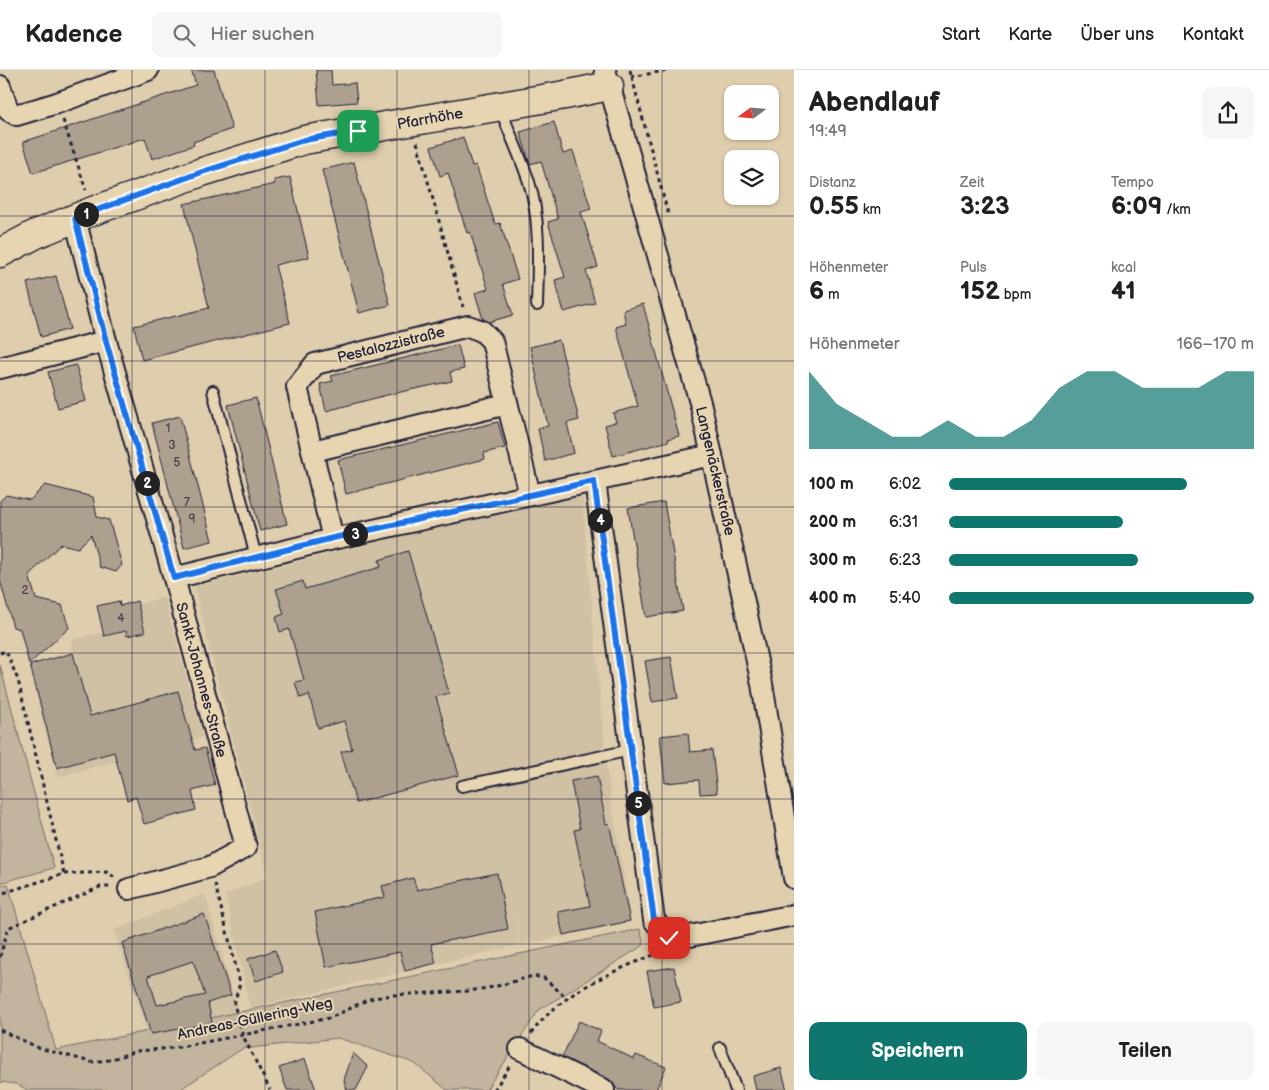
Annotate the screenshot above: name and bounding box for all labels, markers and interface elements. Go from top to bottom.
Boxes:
search box [152,12,502,57]
text: Kadence [25,20,122,49]
icon: search [170,21,198,49]
text: Hier suchen [210,23,314,46]
text: Start [942,24,980,45]
text: Karte [1008,24,1052,45]
text: Über uns [1080,24,1154,45]
text: Kontakt [1182,24,1244,45]
north arrow [724,85,779,140]
map controls [724,85,779,205]
text: Abendlauf [809,86,940,119]
button: share [1202,87,1254,139]
street label: Pfarrhöhe [395,104,465,134]
pin [337,110,379,152]
icon: arrive [344,117,372,145]
text: 19:49 [809,122,847,141]
button: layers [724,150,779,205]
text: Distanz [809,174,856,191]
text: Zeit [960,174,984,191]
text: Tempo [1111,174,1154,191]
text: 0.55 [809,191,859,222]
text: 3:23 [960,191,1010,222]
text: 6:09 [1111,191,1162,222]
text: km [859,201,881,218]
text: /km [1162,201,1191,218]
pin: 1 [74,202,98,226]
text: 1 [84,206,89,223]
text: Höhenmeter [809,259,888,276]
text: Puls [960,259,987,276]
text: kcal [1111,259,1136,276]
text: 6 [809,276,824,307]
text: 152 [960,276,1000,307]
text: 41 [1111,276,1136,307]
text: m [824,286,840,303]
text: bpm [1000,286,1031,303]
street label: Pestalozzistraße [335,322,447,368]
text: Höhenmeter [809,335,899,354]
text: 166–170 m [1177,335,1254,354]
street label: Langenäckerstraße [691,405,739,538]
house number: 1 [166,421,170,436]
house number: 3 [168,438,176,453]
house number: 5 [174,455,181,470]
pin: 2 [134,470,160,496]
text: 2 [143,475,152,492]
text: 100 m [809,475,854,494]
text: 6:02 [889,475,921,494]
house number: 7 [184,495,190,510]
pin: 4 [588,508,612,532]
house number: 9 [189,512,196,527]
text: 4 [596,512,605,529]
text: 200 m [809,513,856,532]
text: 6:31 [889,513,918,532]
pin: 3 [342,522,368,546]
text: 3 [351,526,360,543]
text: 300 m [809,551,856,570]
text: 6:23 [889,551,921,570]
house number: 2 [21,583,29,598]
text: 400 m [809,589,856,608]
text: 5:40 [889,589,921,608]
street label: Sankt-Johannes-Straße [171,600,231,760]
house number: 4 [117,611,125,626]
pin: 5 [626,790,650,816]
text: 5 [634,795,643,812]
pin [648,917,690,959]
icon: check [655,924,683,952]
street label: Andreas-Güllering-Weg [176,993,334,1045]
button: Speichern [809,1022,1027,1080]
button: Teilen [1037,1022,1254,1080]

